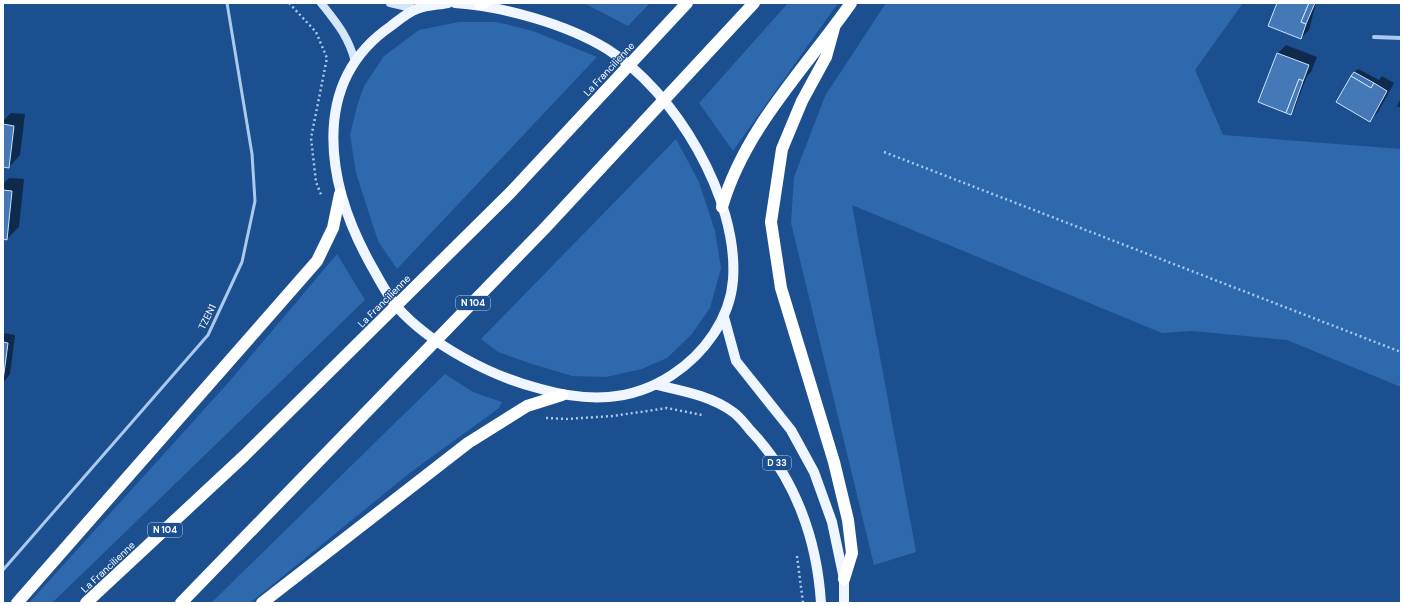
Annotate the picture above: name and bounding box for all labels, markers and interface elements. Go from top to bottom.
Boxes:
street label: La Francilienne [581,39,638,99]
street label: La Francilienne [355,272,413,330]
road number: N 104 [456,296,490,310]
street label: TZEN1 [195,302,219,332]
road number: D 33 [763,456,791,470]
road number: N 104 [148,523,182,537]
street label: La Francilienne [78,538,138,595]

